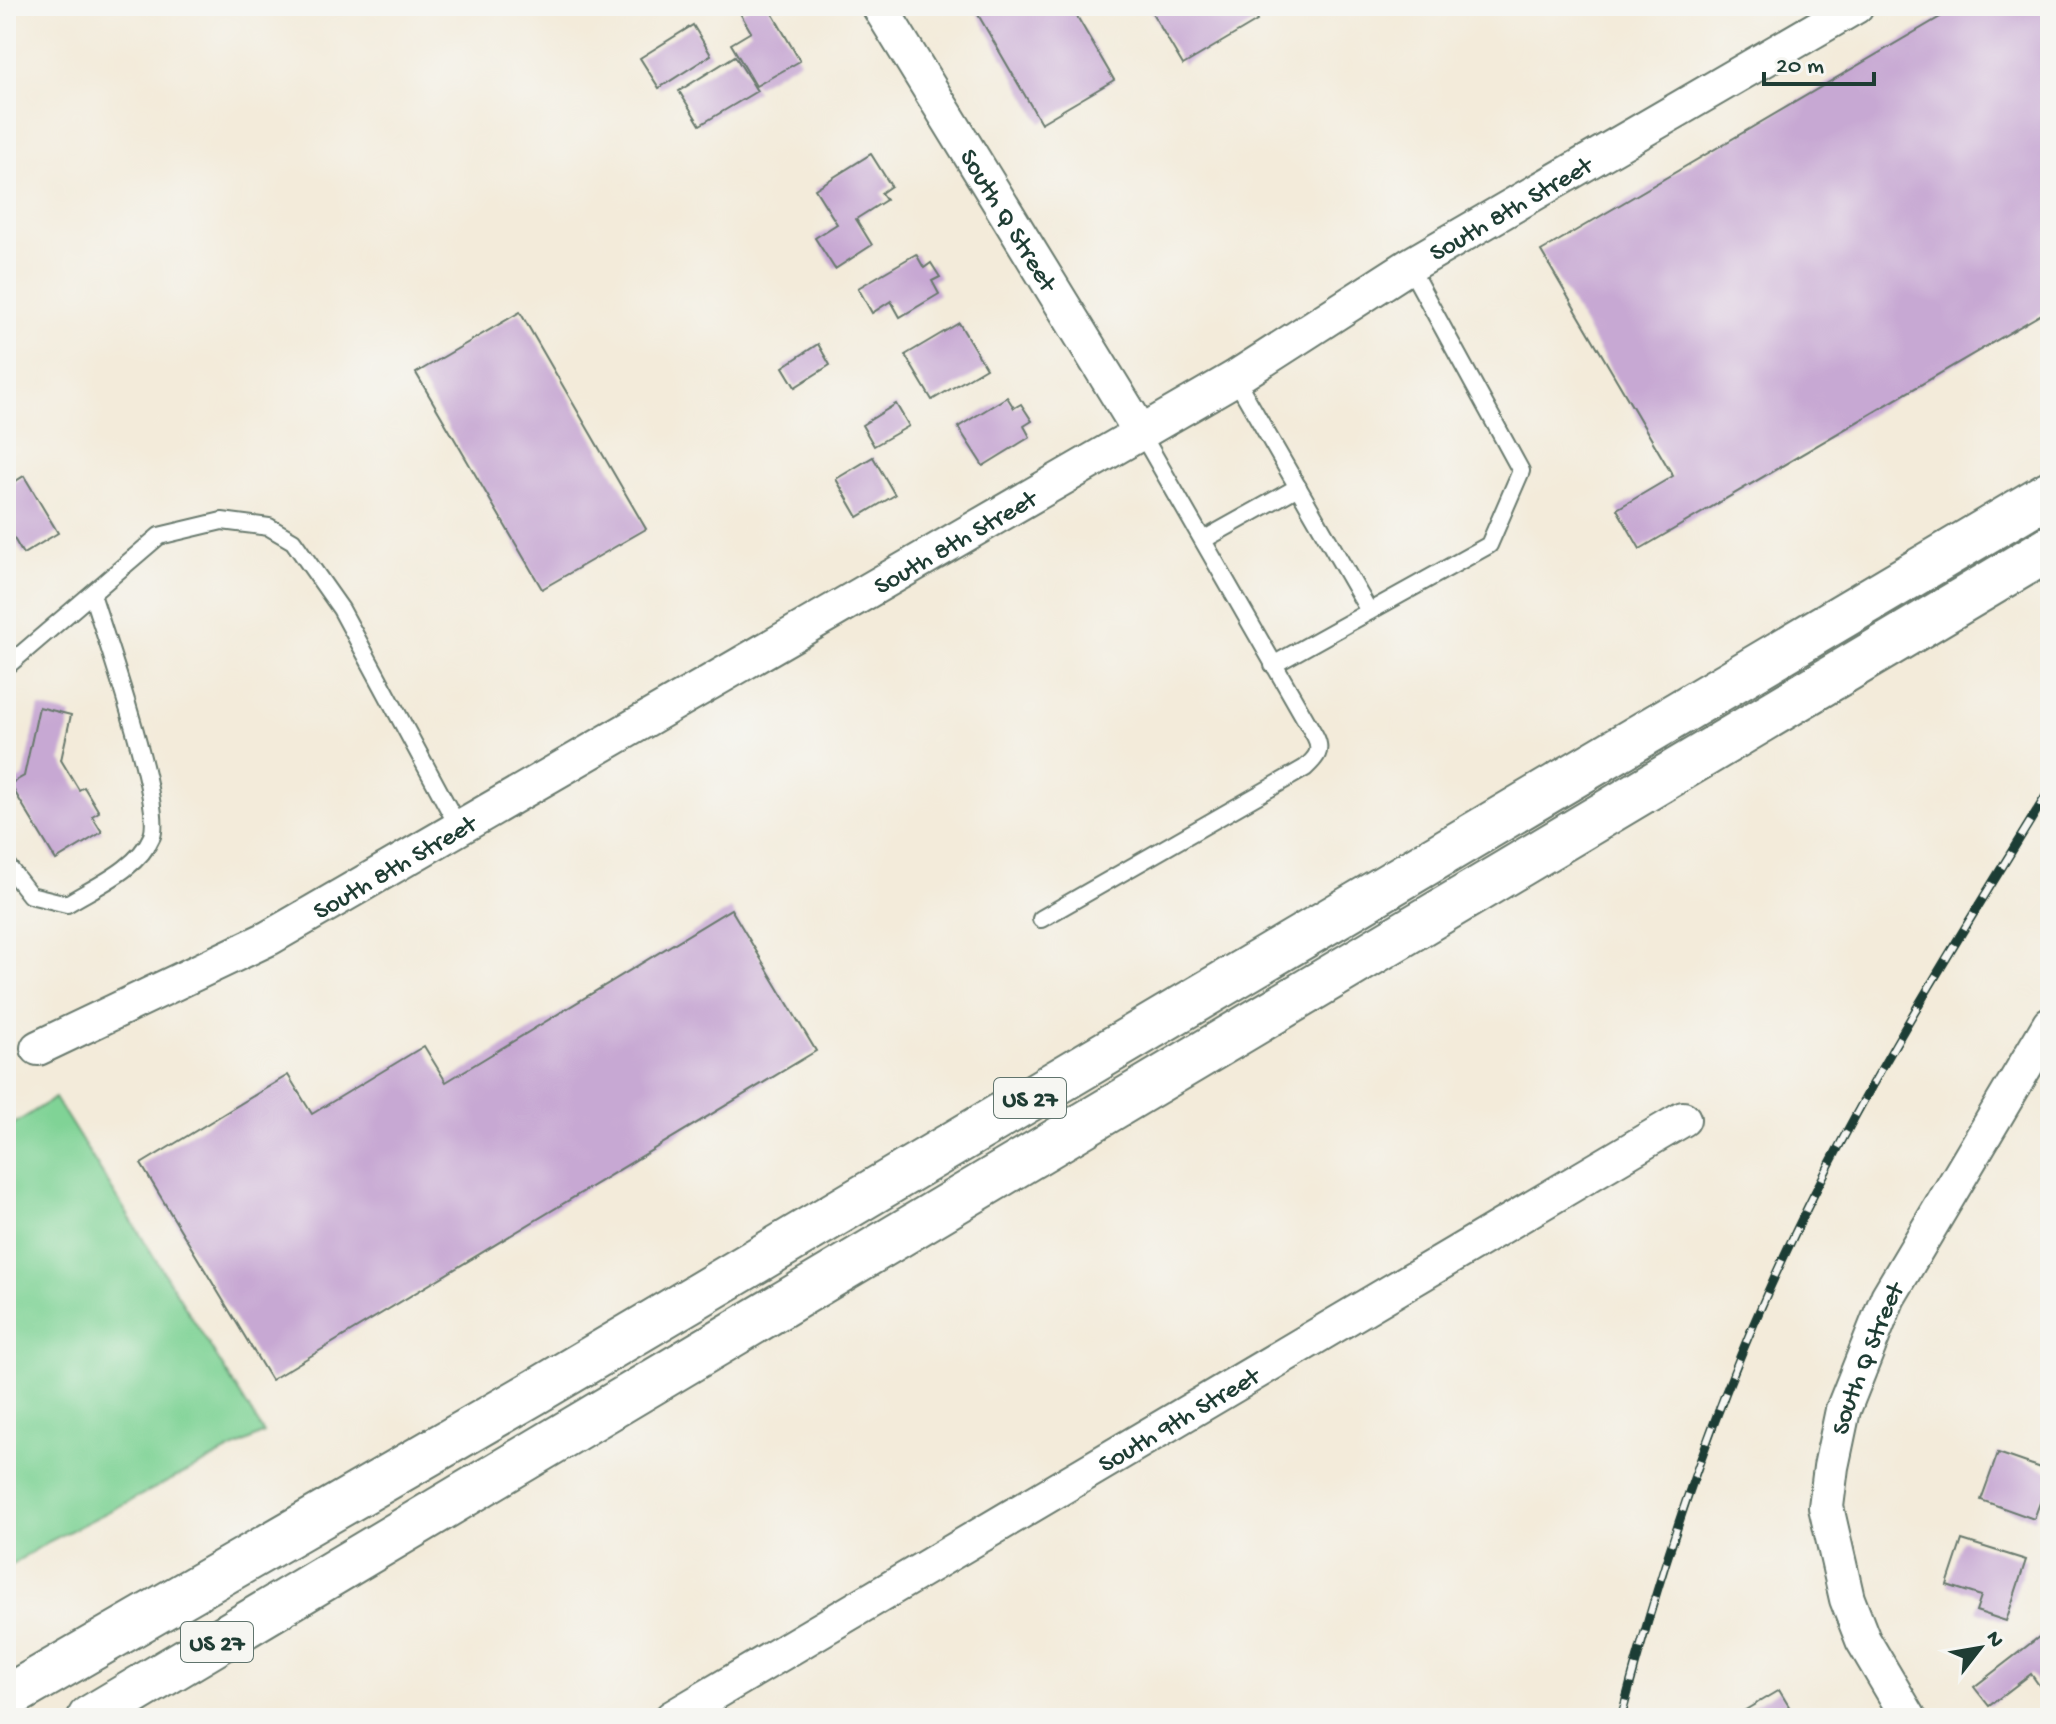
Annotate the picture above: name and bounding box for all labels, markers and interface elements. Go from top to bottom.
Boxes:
scale bar [1764,36,1874,86]
text: 20 m [1776,53,1824,82]
street label: South Q Street [951,144,1063,300]
street label: South 8th Street [1425,151,1601,271]
street label: South 8th Street [870,484,1046,604]
street label: South 8th Street [309,809,485,929]
road number: US 27 [994,1078,1066,1118]
street label: South Q Street [1827,1276,1914,1438]
street label: South 9th Street [1094,1361,1268,1482]
north arrow [1940,1608,2020,1688]
road number: US 27 [181,1622,253,1662]
text: N [1979,1627,2009,1653]

